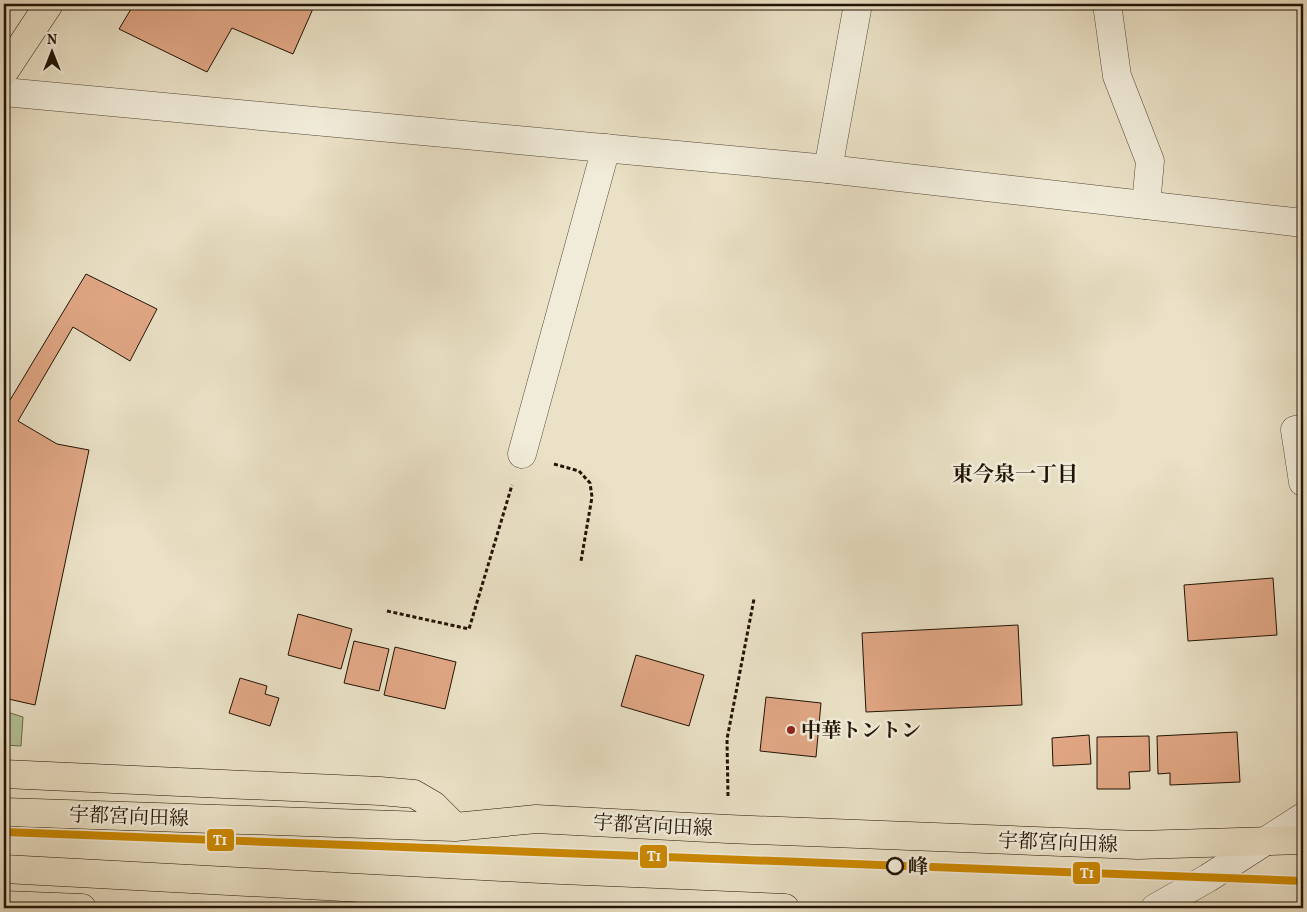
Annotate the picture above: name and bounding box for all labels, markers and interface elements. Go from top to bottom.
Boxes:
north arrow [28,28,78,78]
text: N [47,31,57,50]
district label: 東今泉一丁目 [952,461,1078,490]
place label: 中華トントン [801,718,921,746]
marker: 中華トントン [785,724,797,736]
street label: 宇都宮向田線 [68,802,189,834]
street label: 宇都宮向田線 [592,810,714,844]
line badge: T1 [206,828,235,852]
street label: 宇都宮向田線 [997,828,1118,860]
text: T1 [213,832,227,851]
line badge: T1 [639,844,668,869]
text: T1 [647,848,661,867]
place label: 峰 [908,854,928,882]
marker: 峰 [886,857,904,875]
line badge: T1 [1072,861,1101,885]
text: T1 [1080,865,1094,884]

